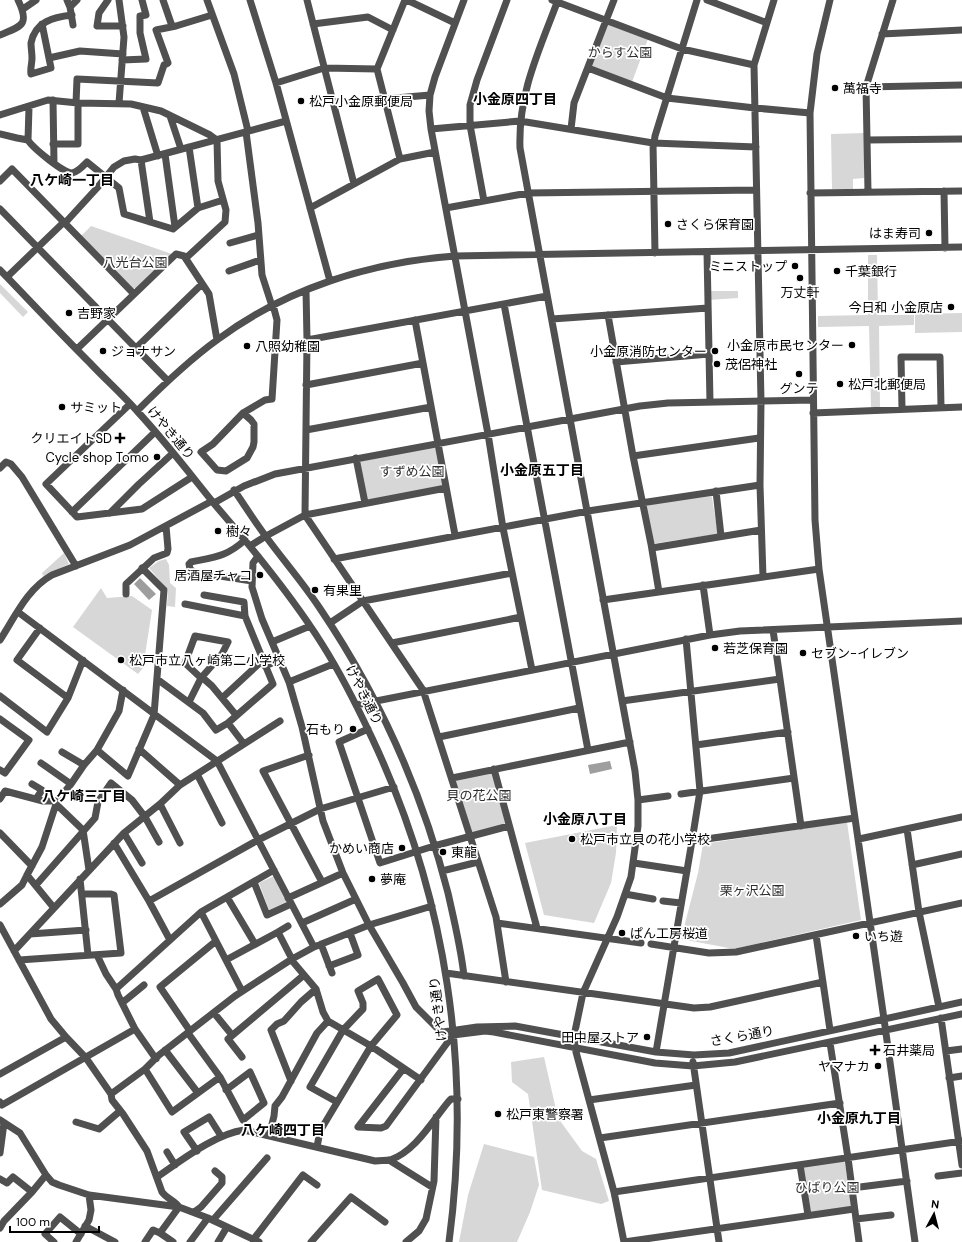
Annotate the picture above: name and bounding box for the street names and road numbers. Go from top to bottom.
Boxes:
street label: けやき通り [144,403,198,463]
street label: けやき通り [342,662,386,728]
street label: けやき通り [426,976,450,1042]
street label: さくら通り [709,1022,775,1050]

